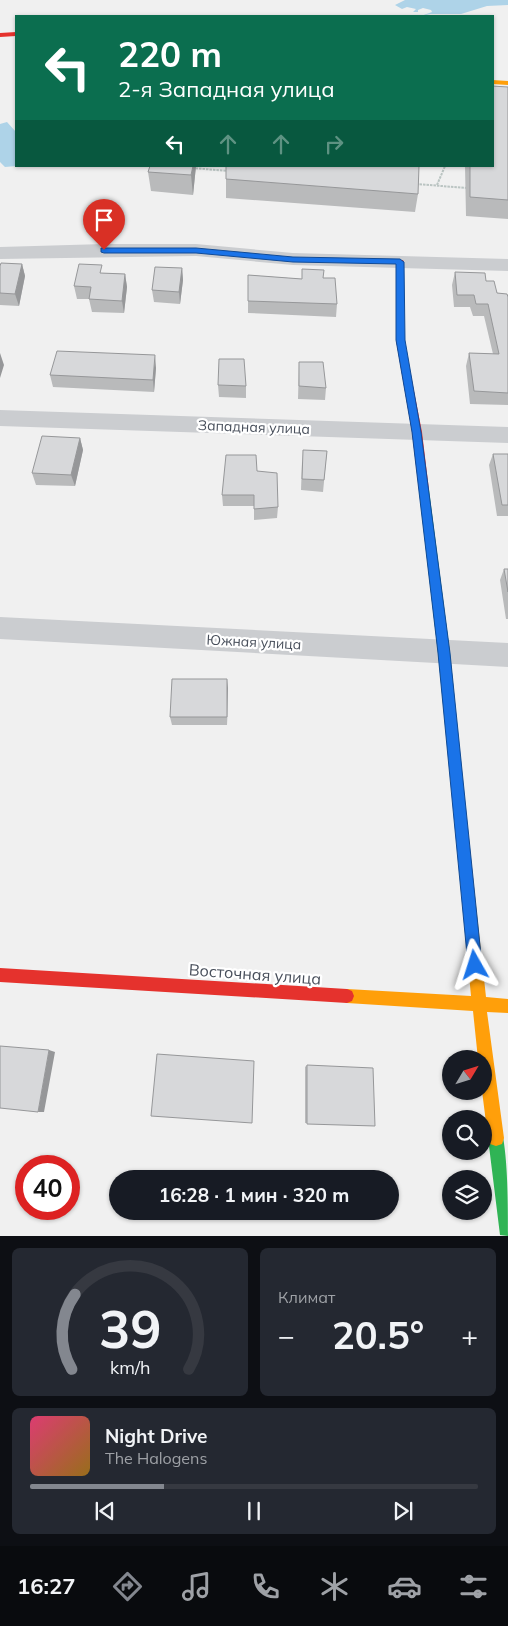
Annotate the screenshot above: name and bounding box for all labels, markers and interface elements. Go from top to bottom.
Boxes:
text: 220 m [118,32,222,76]
icon: left [35,35,100,100]
text: 2-я Западная улица [118,75,335,103]
icon: left [161,130,189,158]
icon: ahead [214,130,242,158]
icon: ahead [267,130,295,158]
icon: right [320,130,348,158]
pin [83,199,125,250]
icon: arrive [90,206,118,234]
street label: Западная улица [198,416,310,438]
street label: Южная улица [206,631,302,653]
position arrow [448,938,500,990]
street label: Восточная улица [188,959,322,989]
north arrow [442,1050,492,1100]
map controls [442,1050,492,1220]
button: search [442,1110,492,1160]
speed limit sign: 40 [15,1155,80,1220]
button: layers [442,1170,492,1220]
text: 16:28 · 1 мин · 320 m [159,1183,349,1207]
text: Климат [278,1287,335,1307]
text: 39 [99,1296,161,1361]
text: 20.5° [332,1311,424,1359]
text: − [278,1318,295,1353]
text: + [461,1318,478,1353]
text: km/h [110,1356,150,1378]
text: Night Drive [105,1424,207,1448]
text: The Halogens [105,1448,207,1468]
icon: previous [91,1497,119,1525]
icon: pause [240,1497,268,1525]
icon: next [389,1497,417,1525]
icon: directions [110,1569,145,1604]
icon: music [179,1569,214,1604]
icon: phone [248,1569,283,1604]
icon: climate [317,1569,352,1604]
icon: car [387,1569,422,1604]
icon: filters [456,1569,491,1604]
text: 16:27 [17,1572,75,1600]

